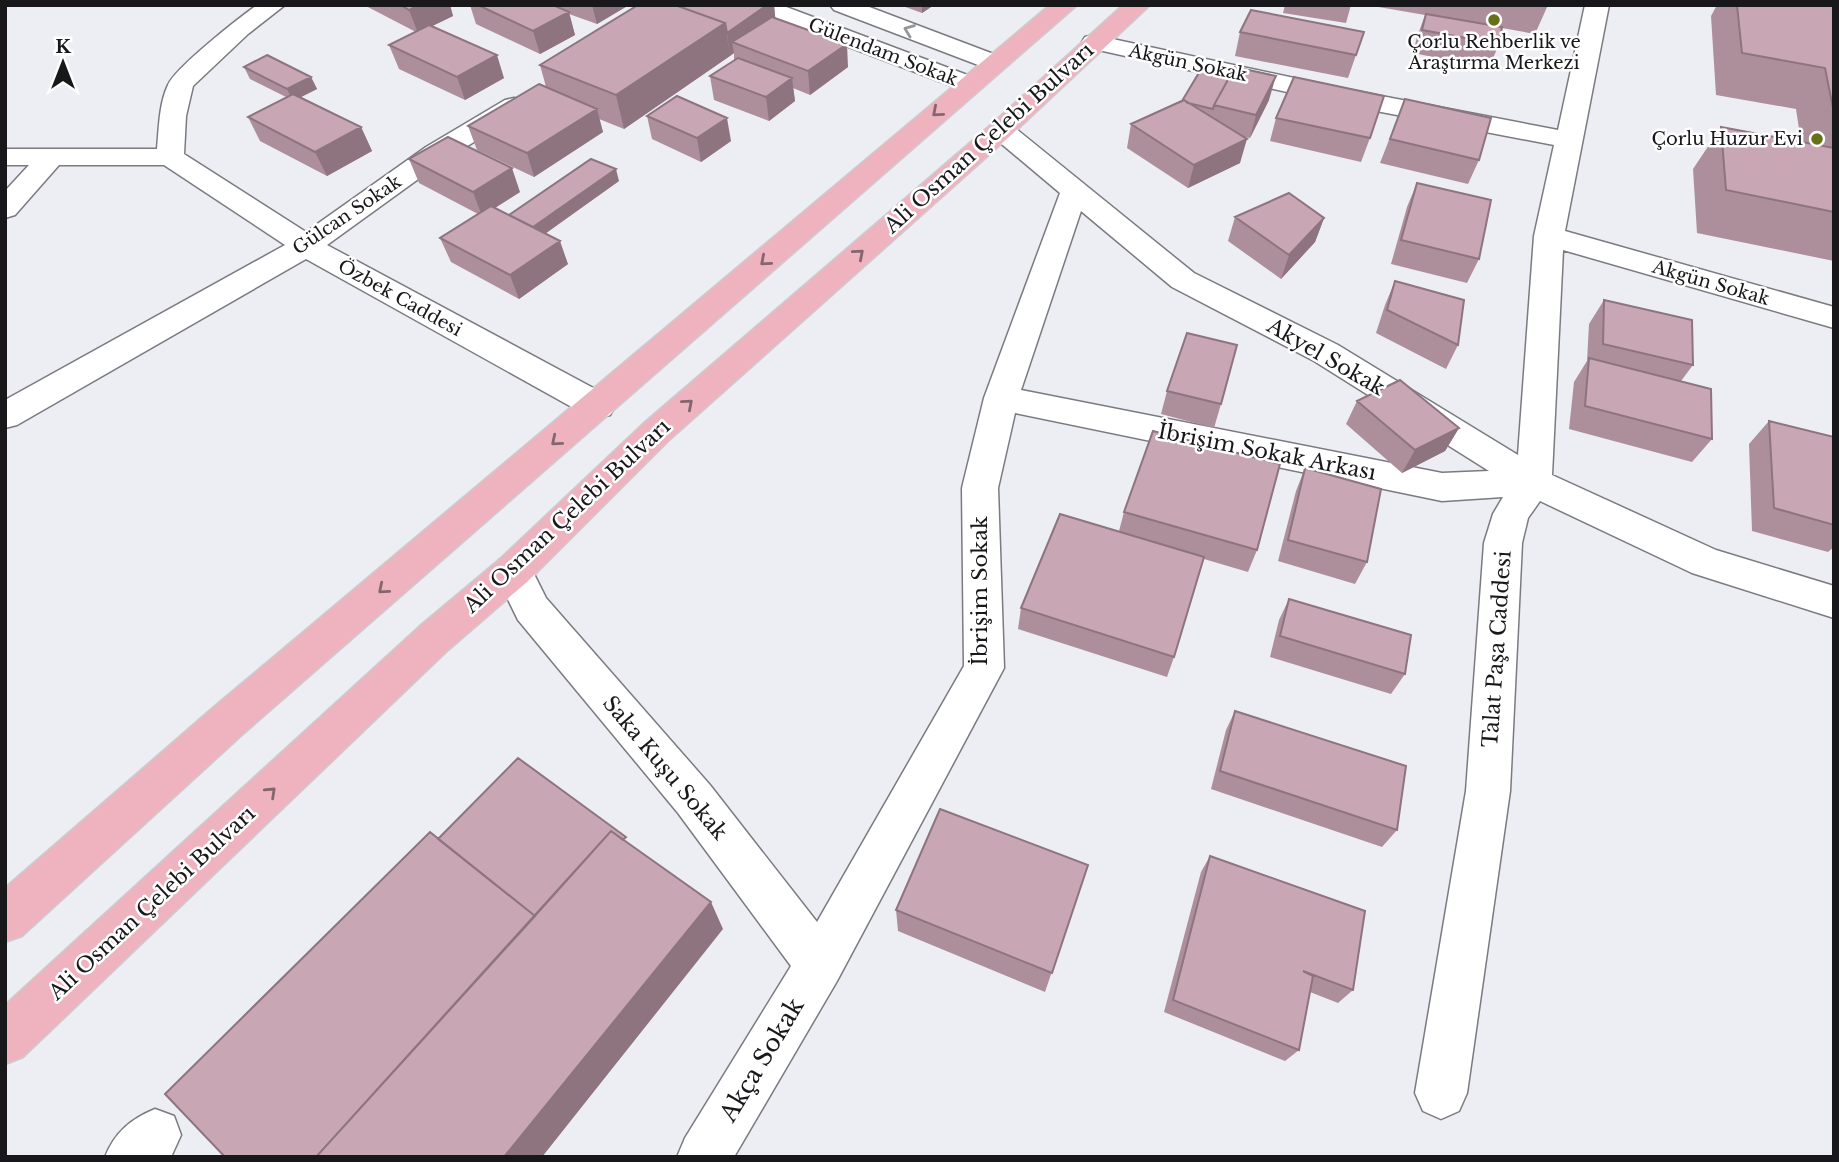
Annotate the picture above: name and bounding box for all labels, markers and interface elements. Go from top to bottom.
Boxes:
marker: Çorlu Rehberlik ve Araştırma Merkezi [1486,12,1502,28]
street label: Gülendam Sokak [805,13,961,91]
one-way arrow [903,24,915,38]
north arrow [28,28,98,98]
place label: Çorlu Rehberlik ve Araştırma Merkezi [1407,31,1581,74]
text: K [55,35,72,58]
street label: Ali Osman Çelebi Bulvarı [878,37,1099,240]
street label: Akgün Sokak [1126,39,1249,86]
one-way arrow [932,104,945,116]
place label: Çorlu Huzur Evi [1652,128,1803,150]
marker: Çorlu Huzur Evi [1809,131,1825,147]
street label: Gülcan Sokak [288,171,406,259]
one-way arrow [851,250,864,262]
one-way arrow [761,253,774,265]
street label: Özbek Caddesi [334,254,466,341]
street label: Akgün Sokak [1649,255,1772,310]
street label: Akyel Sokak [1262,312,1390,401]
one-way arrow [680,400,693,412]
street label: Ali Osman Çelebi Bulvarı [458,413,676,619]
street label: İbrişim Sokak Arkası [1156,418,1378,486]
one-way arrow [551,433,564,445]
street label: İbrişim Sokak [967,516,993,666]
street label: Talat Paşa Caddesi [1477,550,1517,748]
one-way arrow [378,581,391,593]
street label: Saka Kuşu Sokak [597,691,733,845]
one-way arrow [263,788,276,801]
street label: Ali Osman Çelebi Bulvarı [43,800,261,1006]
street label: Akça Sokak [713,992,810,1128]

